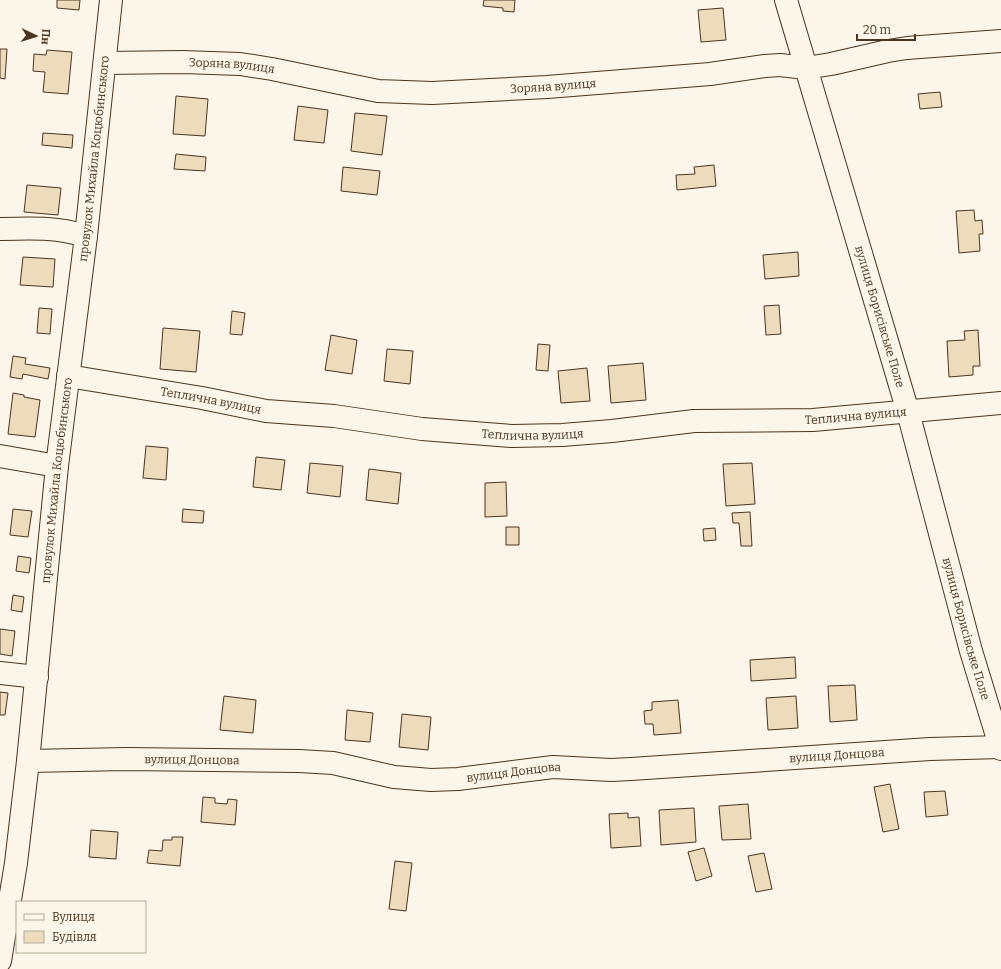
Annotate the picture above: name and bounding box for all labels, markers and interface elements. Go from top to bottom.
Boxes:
north arrow [16,16,56,56]
scale bar [857,16,915,42]
text: 20 m [863,23,892,37]
text: Пн [38,28,53,46]
street label: провулок Михайла Коцюбинського [76,55,112,262]
street label: Зоряна вулиця [189,55,276,76]
street label: Зоряна вулиця [510,76,597,96]
street label: вулиця Борисівське Поле [852,244,907,389]
street label: провулок Михайла Коцюбинського [38,377,75,584]
street label: Теплична вулиця [160,384,263,417]
street label: Теплична вулиця [805,405,907,427]
street label: Теплична вулиця [481,426,584,443]
street label: вулиця Борисівське Поле [940,556,993,702]
street label: вулиця Донцова [789,745,885,765]
street label: вулиця Донцова [144,752,240,767]
street label: вулиця Донцова [466,760,562,785]
legend [16,901,146,953]
text: Вулиця [52,910,95,924]
text: Будівля [52,930,97,944]

